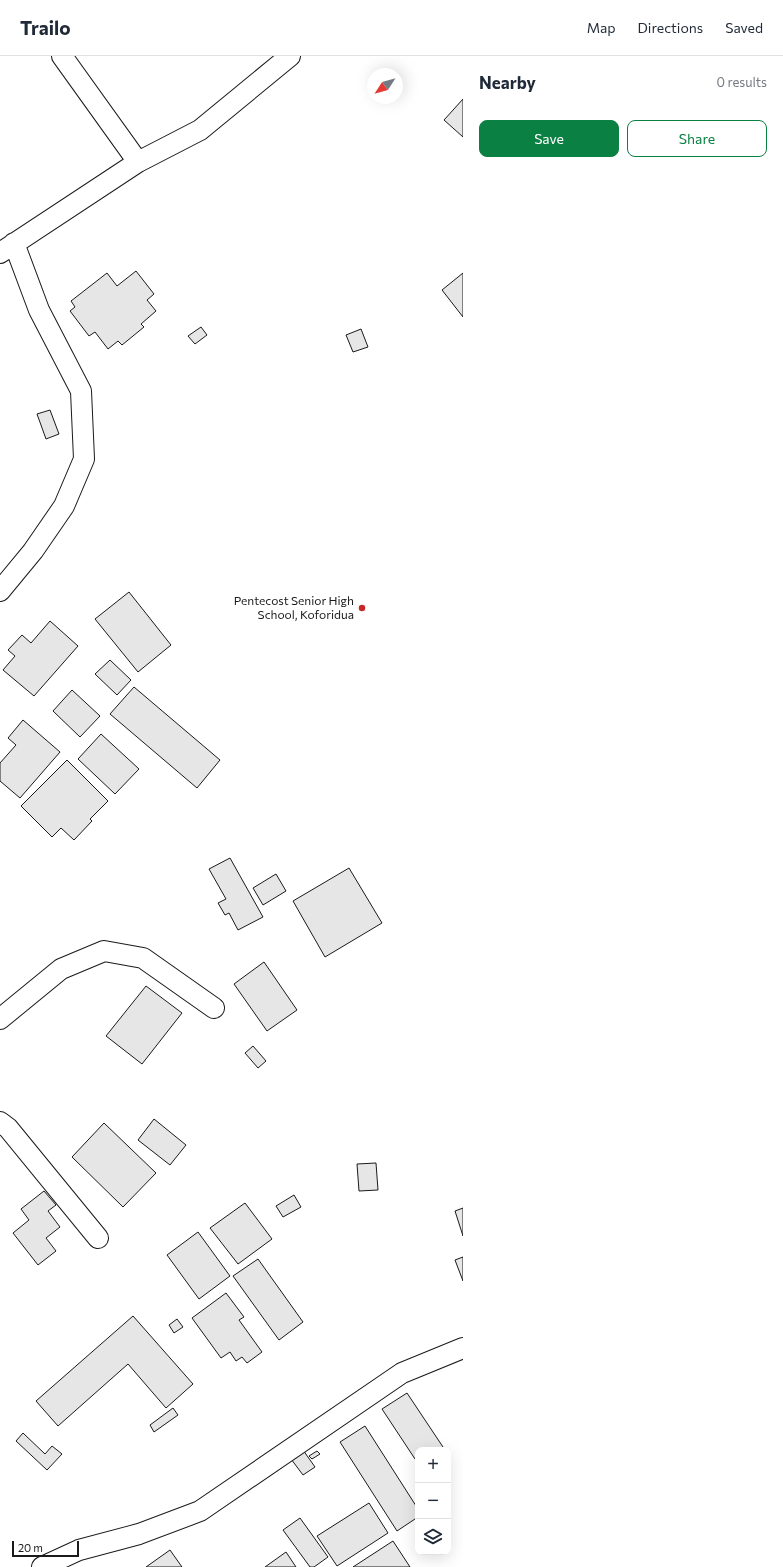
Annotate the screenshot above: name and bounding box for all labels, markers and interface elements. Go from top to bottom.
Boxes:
text: Trailo [20,16,71,39]
text: Map [587,19,616,36]
text: Directions [638,19,703,36]
text: Saved [725,19,763,36]
north arrow [367,68,403,104]
text: Nearby [479,72,536,93]
text: 0 results [716,74,767,90]
button: Save [479,120,619,157]
button: Share [627,120,767,157]
place label: Pentecost Senior High School, Koforidua [234,593,354,621]
marker: Pentecost Senior High School, Koforidua [357,603,367,613]
map controls [415,1447,451,1555]
button: + [415,1447,451,1483]
button: − [415,1483,451,1519]
button: layers [415,1519,451,1555]
scale bar [12,1539,79,1558]
text: 20 m [18,1541,43,1554]

